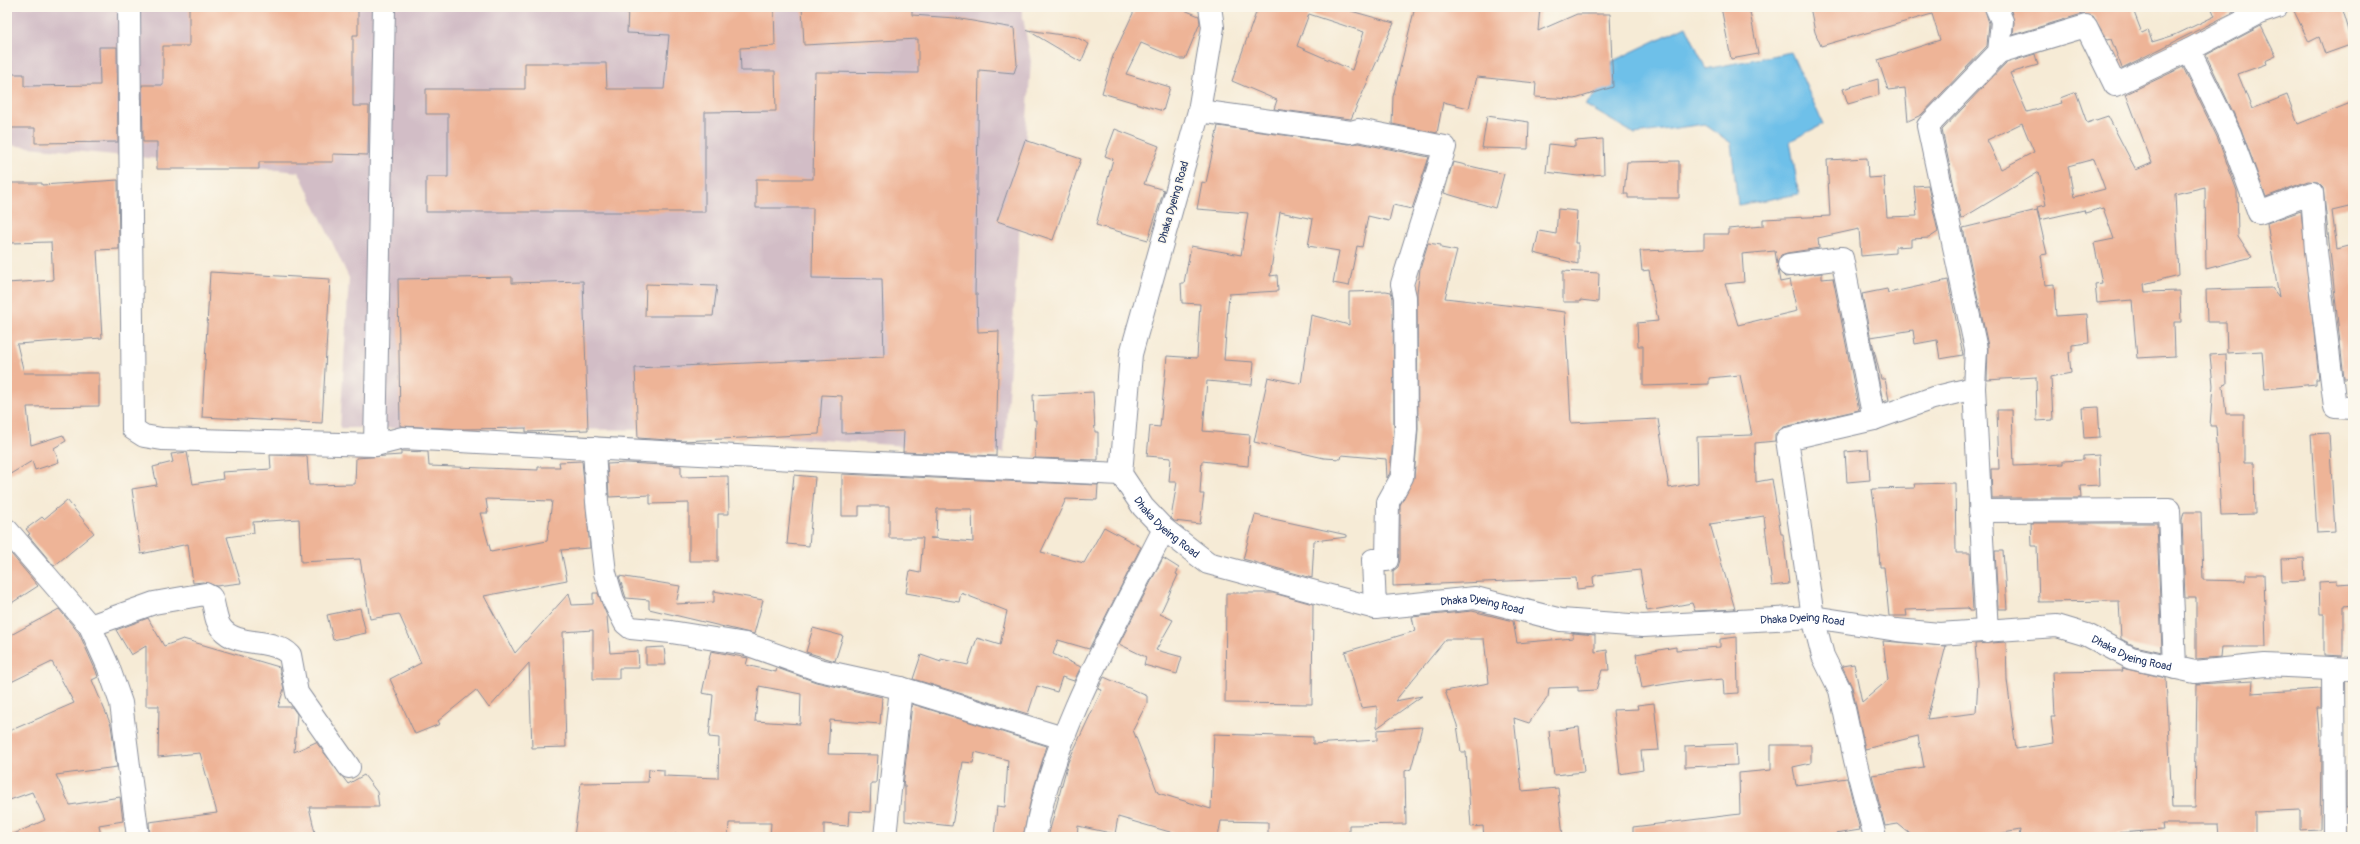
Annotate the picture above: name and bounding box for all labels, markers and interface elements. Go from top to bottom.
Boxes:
street label: Dhaka Dyeing Road [1156,160,1191,245]
street label: Dhaka Dyeing Road [1131,494,1202,561]
street label: Dhaka Dyeing Road [1440,592,1525,617]
street label: Dhaka Dyeing Road [1760,611,1846,629]
street label: Dhaka Dyeing Road [2089,633,2173,674]

